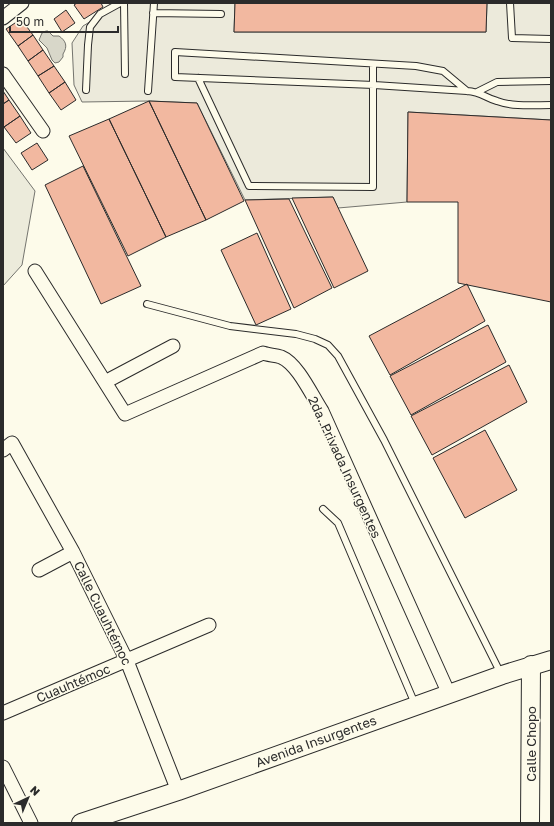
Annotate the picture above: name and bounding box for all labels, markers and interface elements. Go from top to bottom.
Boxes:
scale bar [10,8,118,34]
text: 50 m [16,14,44,29]
street label: 2da. Privada Insurgentes [305,394,385,541]
street label: Calle Cuauhtémoc [71,558,135,668]
street label: Cuauhtémoc [34,660,112,706]
street label: Calle Chopo [523,706,539,782]
street label: Avenida Insurgentes [253,712,379,770]
north arrow [8,778,48,818]
text: N [28,783,43,798]

